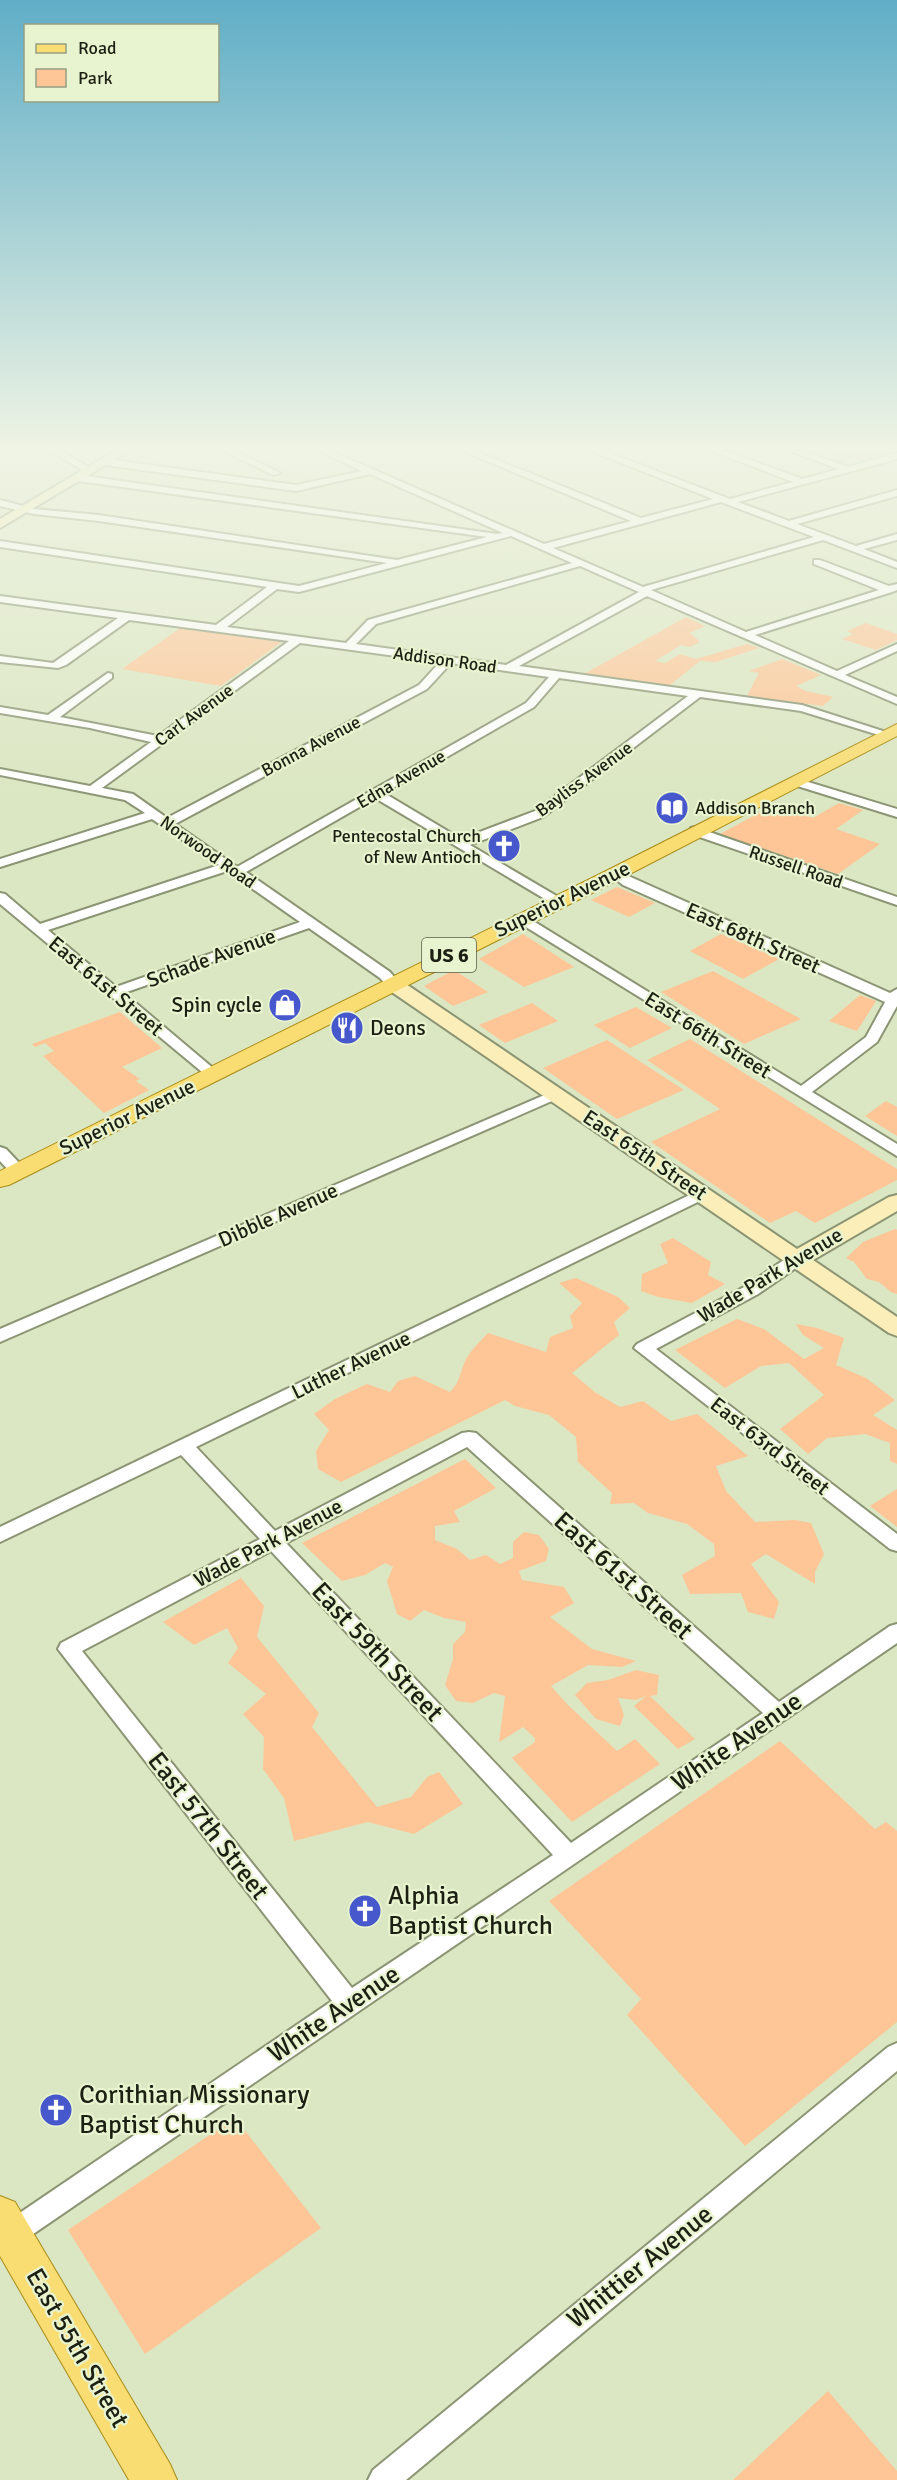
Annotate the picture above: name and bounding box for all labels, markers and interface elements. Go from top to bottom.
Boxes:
legend [24,24,219,102]
text: Road [78,37,117,59]
text: Park [78,67,113,89]
street label: Addison Road [392,642,498,678]
street label: Carl Avenue [150,679,238,751]
street label: Bonna Avenue [258,711,364,781]
street label: Bayliss Avenue [531,737,637,821]
street label: Edna Avenue [353,745,449,813]
library icon: Addison Branch [654,790,690,826]
place label: Addison Branch [695,797,815,819]
street label: Norwood Road [156,811,260,893]
place label: Pentecostal Church of New Antioch [332,825,481,868]
church icon: Pentecostal Church of New Antioch [486,828,522,864]
street label: Russell Road [746,841,846,893]
street label: Superior Avenue [490,855,634,943]
street label: East 68th Street [682,897,824,979]
street label: Schade Avenue [143,923,279,993]
street label: East 61st Street [43,930,169,1042]
road number: US 6 [422,938,476,972]
street label: East 66th Street [640,986,776,1084]
shop icon: Spin cycle [267,987,303,1023]
place label: Spin cycle [172,992,262,1018]
restaurant icon: Deons [329,1010,365,1046]
place label: Deons [370,1015,426,1041]
street label: Superior Avenue [55,1073,199,1161]
street label: East 65th Street [578,1104,712,1206]
street label: Dibble Avenue [214,1177,342,1253]
street label: Wade Park Avenue [693,1221,847,1329]
street label: Luther Avenue [287,1325,415,1405]
street label: East 63rd Street [705,1391,835,1501]
street label: Wade Park Avenue [189,1493,347,1593]
street label: East 61st Street [547,1505,699,1647]
street label: East 59th Street [304,1576,450,1728]
street label: White Avenue [666,1685,808,1799]
street label: East 57th Street [140,1746,276,1906]
place label: Alphia Baptist Church [388,1880,553,1942]
church icon: Alphia Baptist Church [347,1893,383,1929]
street label: White Avenue [262,1958,406,2070]
place label: Corithian Missionary Baptist Church [79,2079,310,2141]
church icon: Corithian Missionary Baptist Church [38,2092,74,2128]
street label: Whittier Avenue [561,2198,719,2336]
street label: East 55th Street [18,2263,136,2433]

